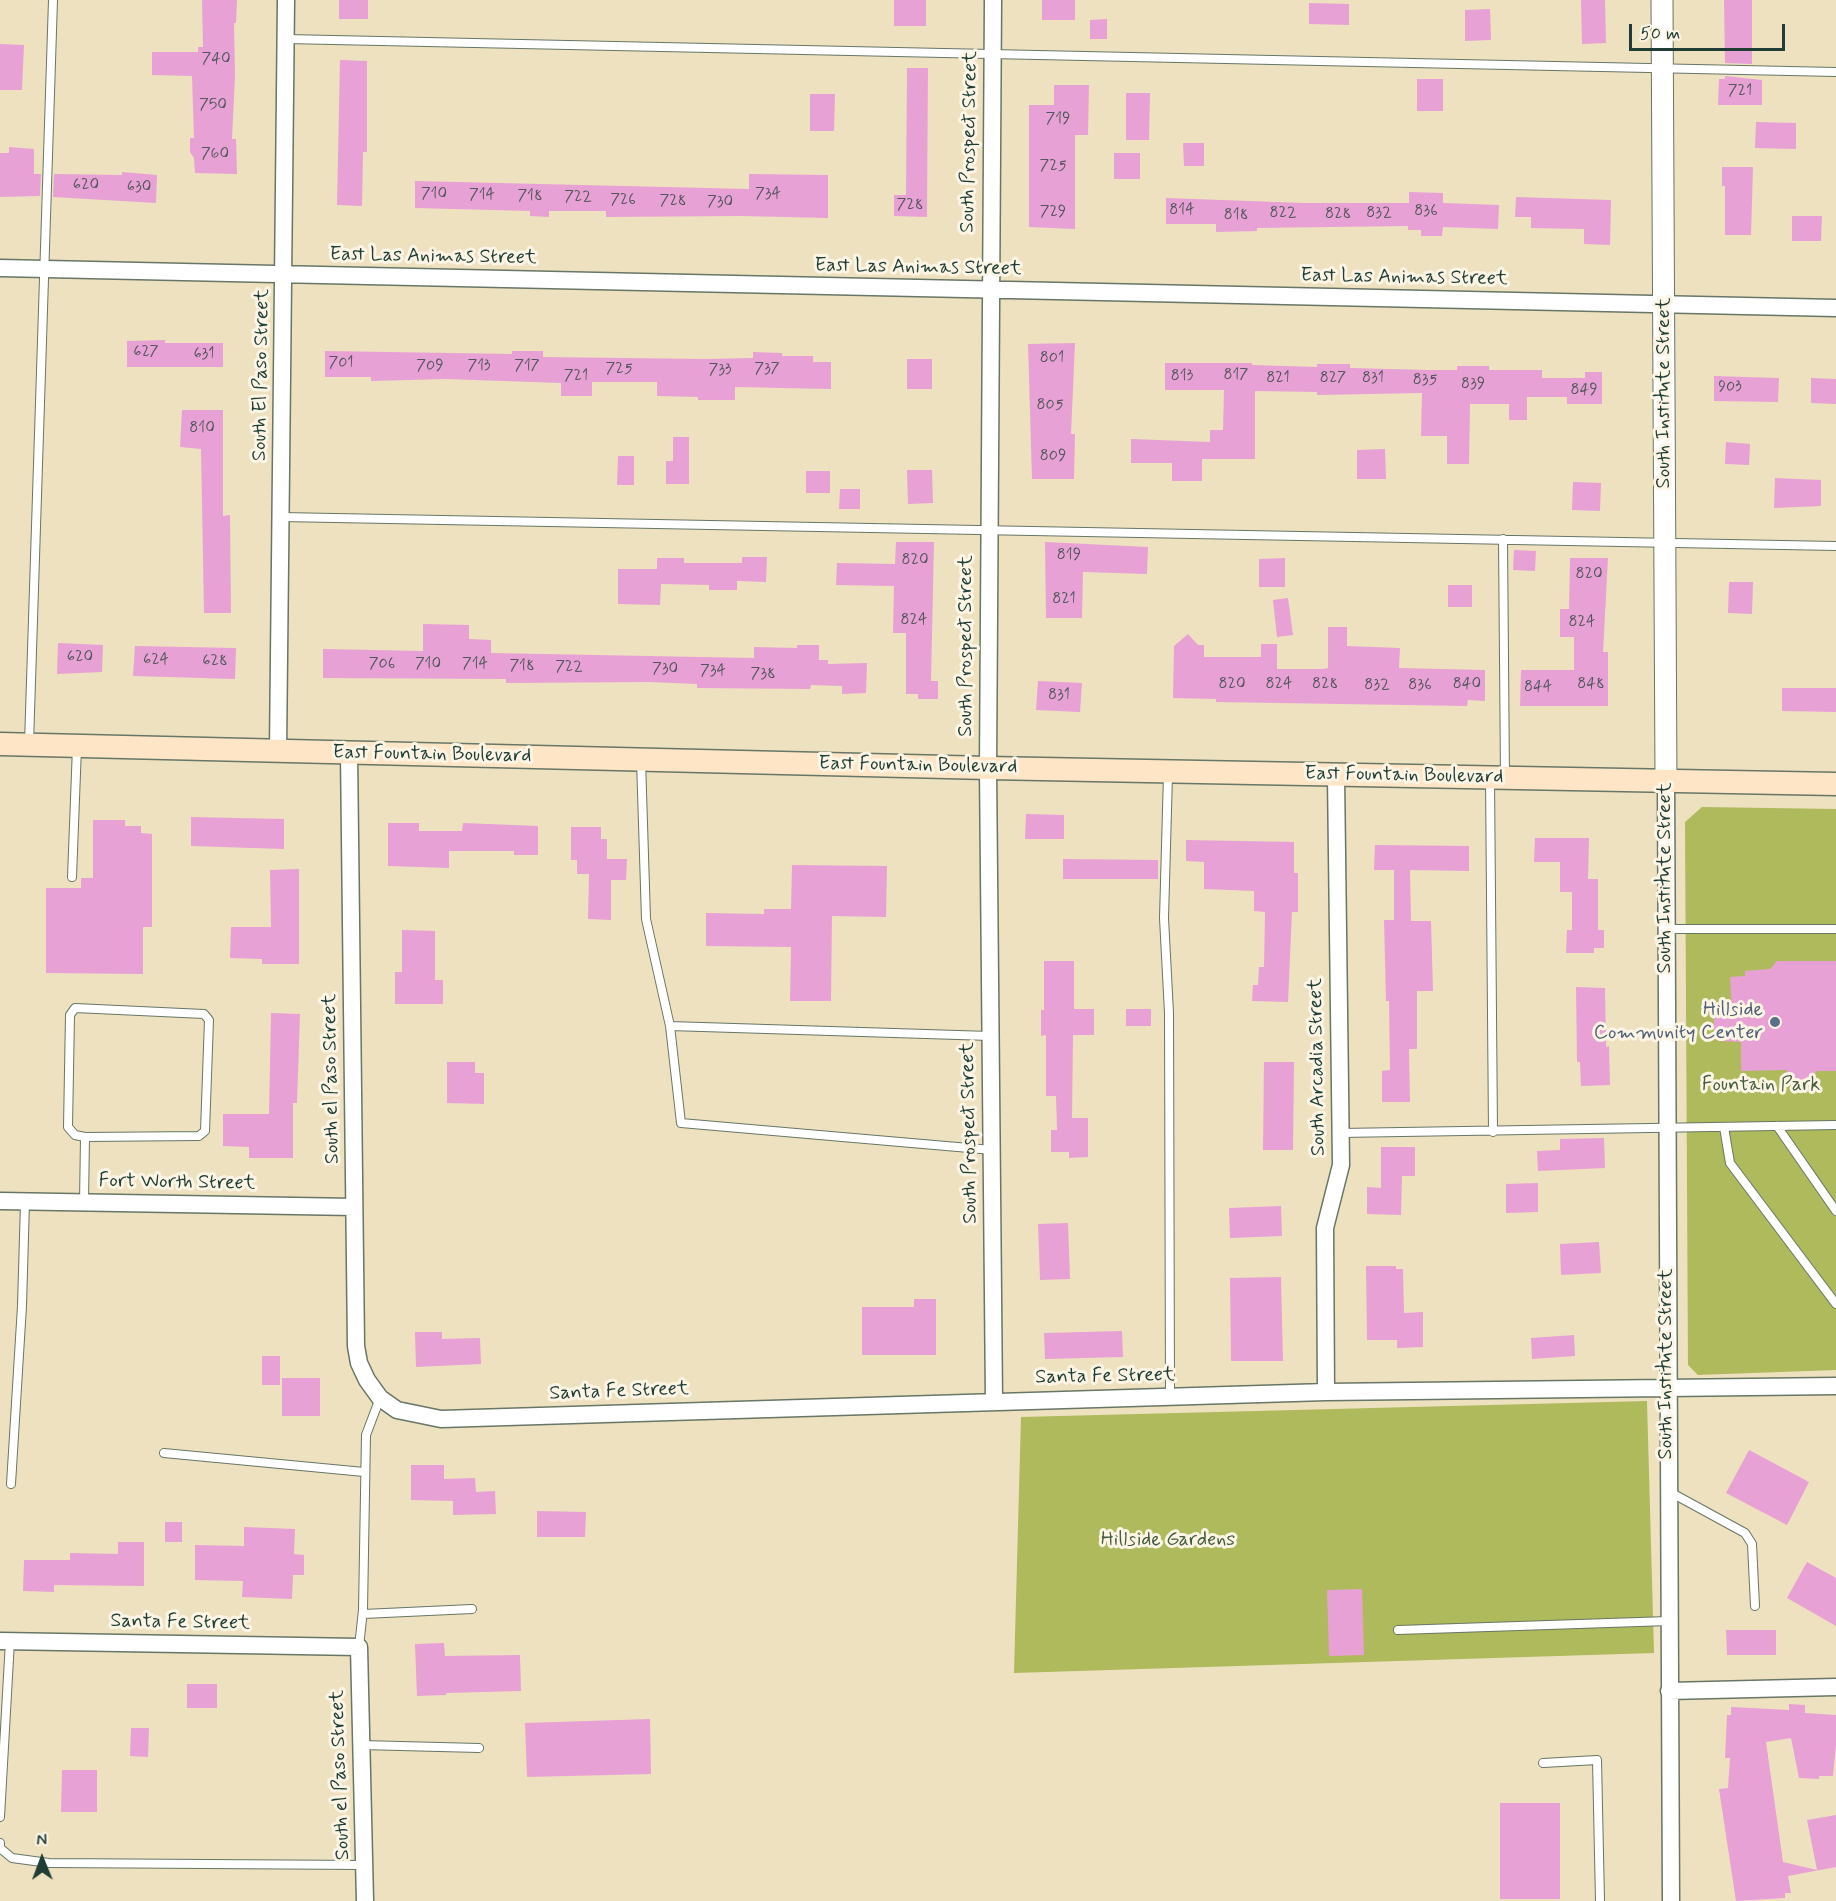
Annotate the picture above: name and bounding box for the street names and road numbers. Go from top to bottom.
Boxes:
street label: South Prospect Street [956,51,984,233]
street label: East Las Animas Street [329,243,537,271]
street label: East Las Animas Street [814,254,1022,282]
street label: East Las Animas Street [1300,264,1508,292]
street label: South El Paso Street [248,289,276,461]
street label: South Institute Street [1653,298,1677,488]
street label: South Prospect Street [955,555,979,737]
street label: East Fountain Boulevard [332,741,532,769]
street label: East Fountain Boulevard [818,752,1018,780]
street label: East Fountain Boulevard [1304,762,1504,790]
street label: South Institute Street [1654,783,1678,973]
street label: South Arcadia Street [1304,978,1332,1156]
street label: South el Paso Street [319,994,345,1164]
street label: South Prospect Street [956,1042,984,1224]
street label: Fort Worth Street [98,1170,256,1196]
street label: South Institute Street [1655,1269,1679,1459]
street label: Santa Fe Street [1035,1364,1175,1390]
street label: Santa Fe Street [549,1378,689,1406]
street label: Santa Fe Street [110,1610,250,1636]
street label: South el Paso Street [326,1689,356,1861]

